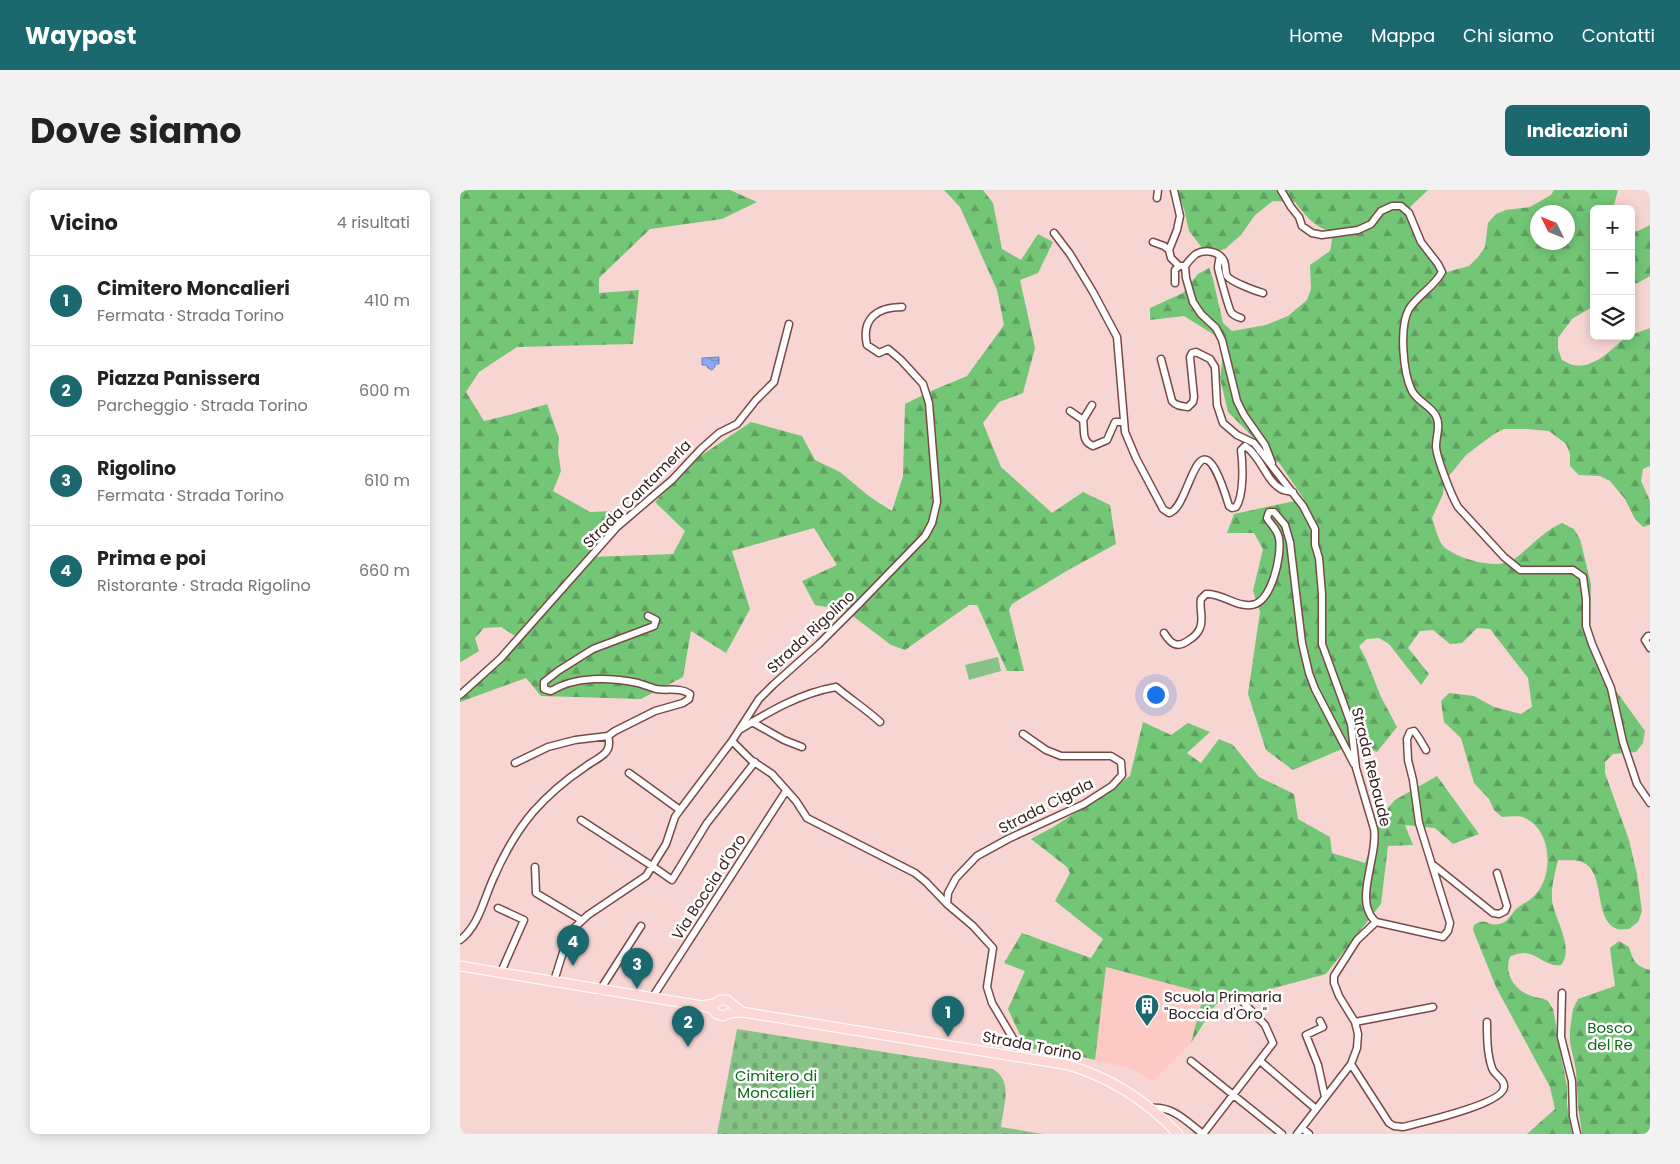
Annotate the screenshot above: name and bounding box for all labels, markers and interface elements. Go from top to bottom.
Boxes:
text: Waypost [25,19,136,52]
text: Home [1289,23,1343,48]
text: Mappa [1371,23,1435,48]
text: Chi siamo [1463,23,1554,48]
text: Contatti [1582,23,1655,48]
button: Indicazioni [1505,105,1650,156]
text: Dove siamo [30,106,242,155]
north arrow [1530,205,1575,250]
map controls [1590,205,1635,340]
button: + [1590,205,1635,250]
text: Vicino [50,208,118,237]
text: 4 risultati [337,211,410,234]
button: − [1590,250,1635,295]
text: Cimitero Moncalieri [97,275,290,302]
text: 1 [63,289,69,312]
text: 410 m [364,289,410,312]
button: layers [1590,295,1635,340]
text: Fermata · Strada Torino [97,304,284,327]
text: Piazza Panissera [97,365,260,392]
text: 2 [61,379,71,402]
text: 600 m [359,379,410,402]
text: Parcheggio · Strada Torino [97,394,308,417]
street label: Strada Cantamerla [578,435,695,552]
text: Rigolino [97,455,176,482]
text: 3 [61,469,71,492]
text: 610 m [364,469,410,492]
text: Fermata · Strada Torino [97,484,284,507]
text: Prima e poi [97,545,206,572]
text: 4 [61,559,71,582]
text: 660 m [359,559,410,582]
text: Ristorante · Strada Rigolino [97,574,311,597]
street label: Strada Rigolino [762,585,859,678]
your location [1143,682,1169,708]
street label: Strada Rebaude [1347,705,1396,829]
street label: Strada Cigala [995,773,1097,838]
street label: Via Boccia d'Oro [666,830,751,944]
pin: 4 [557,925,589,966]
pin: 3 [621,948,653,989]
place label: Scuola Primaria "Boccia d'Oro" [1164,986,1282,1024]
building icon: Scuola Primaria "Boccia d'Oro" [1134,993,1160,1027]
pin: 1 [932,996,964,1037]
pin: 2 [672,1006,704,1047]
park label: Bosco del Re [1587,1017,1633,1055]
street label: Strada Torino [981,1026,1083,1065]
park label: Cimitero di Moncalieri [735,1065,817,1103]

